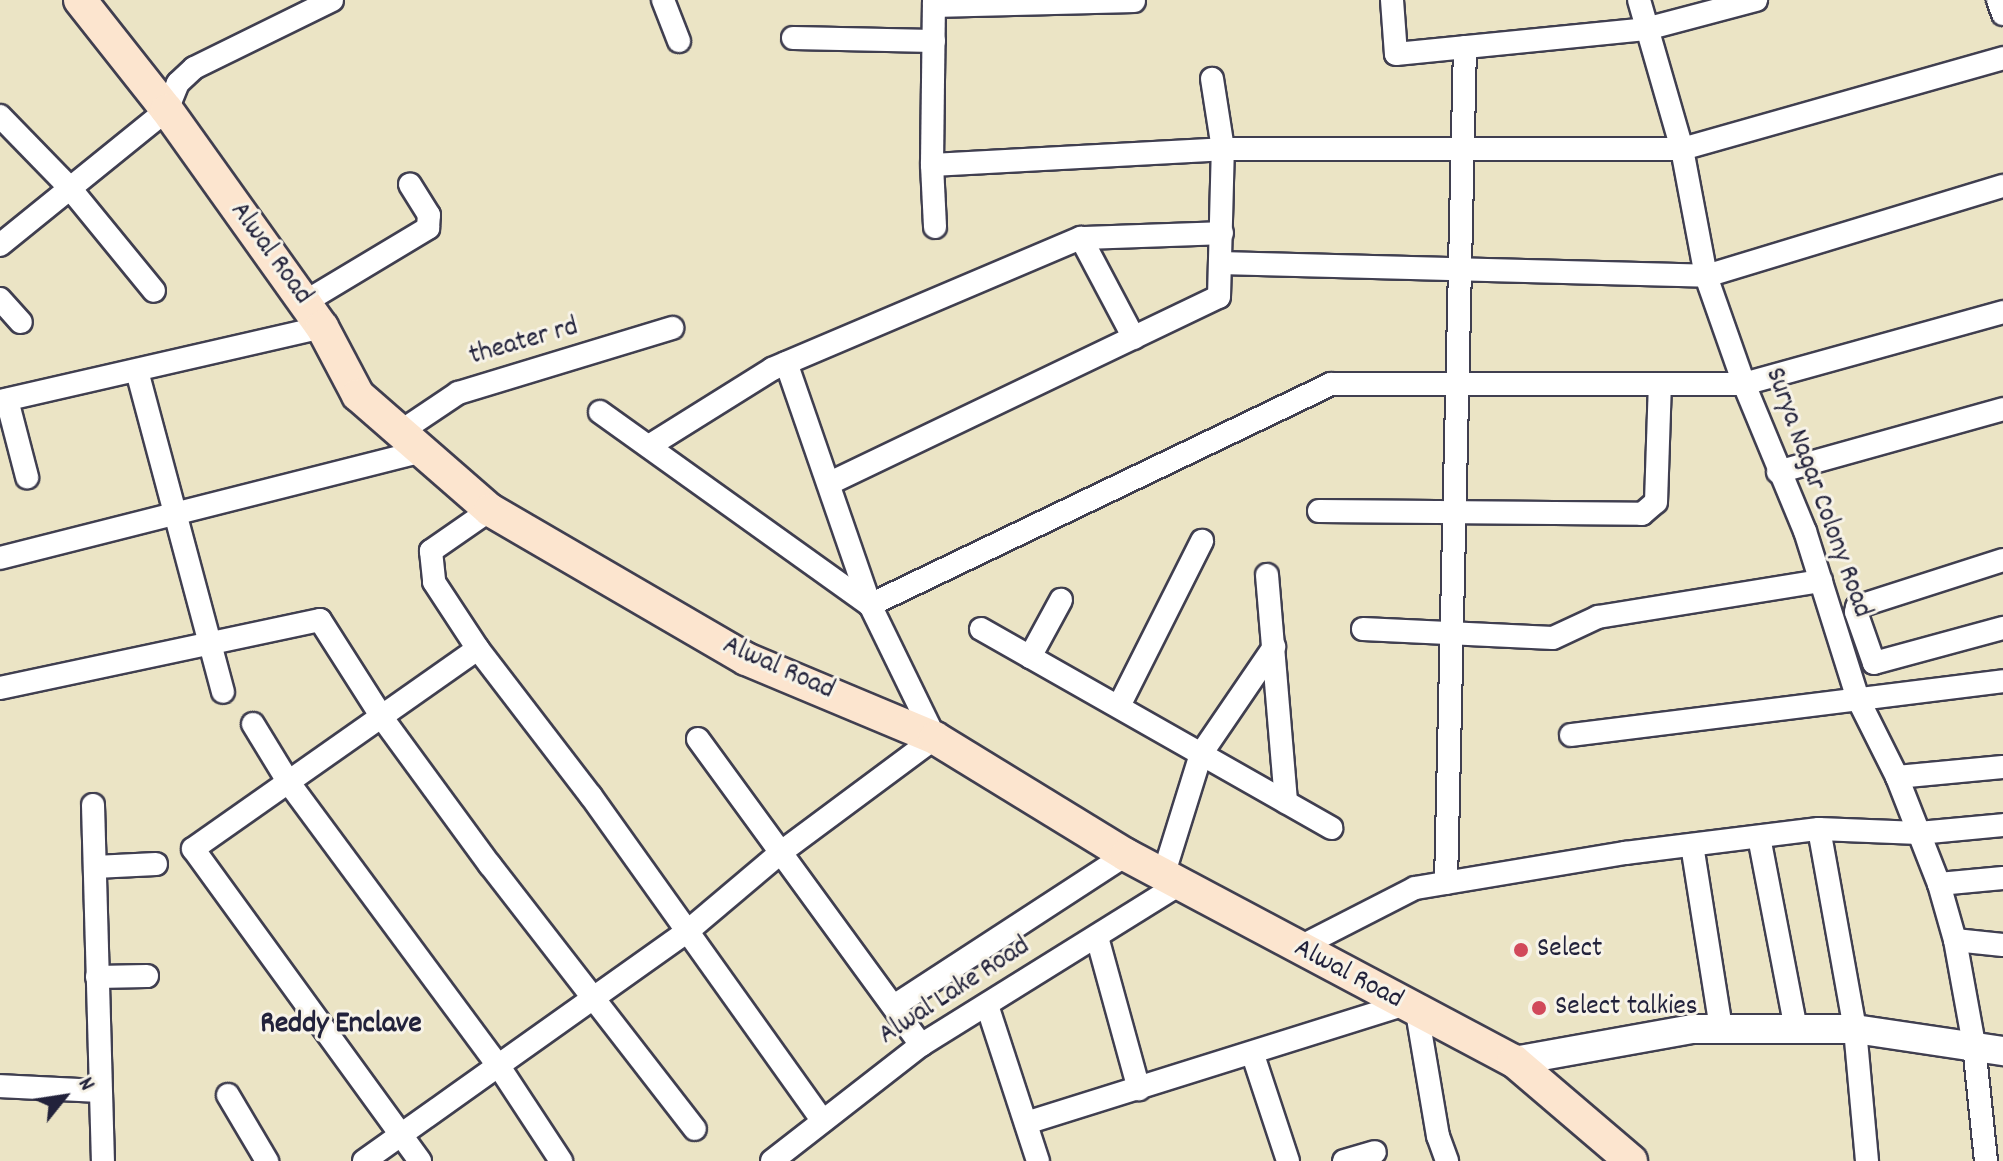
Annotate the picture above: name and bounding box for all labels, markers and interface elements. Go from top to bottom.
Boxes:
street label: Alwal Road [222,196,318,312]
street label: theater rd [466,311,582,375]
street label: Surya Nagar Colony Road [1756,364,1878,622]
street label: Alwal Road [717,630,839,708]
street label: Alwal Lake Road [873,931,1037,1053]
street label: Alwal Road [1288,932,1408,1018]
place label: Select [1537,933,1602,967]
marker: Select [1512,941,1530,959]
place label: Select talkies [1555,991,1697,1025]
marker: Select talkies [1530,999,1548,1017]
district label: Reddy Enclave [260,1008,422,1044]
north arrow [24,1057,104,1137]
text: N [69,1072,101,1097]

